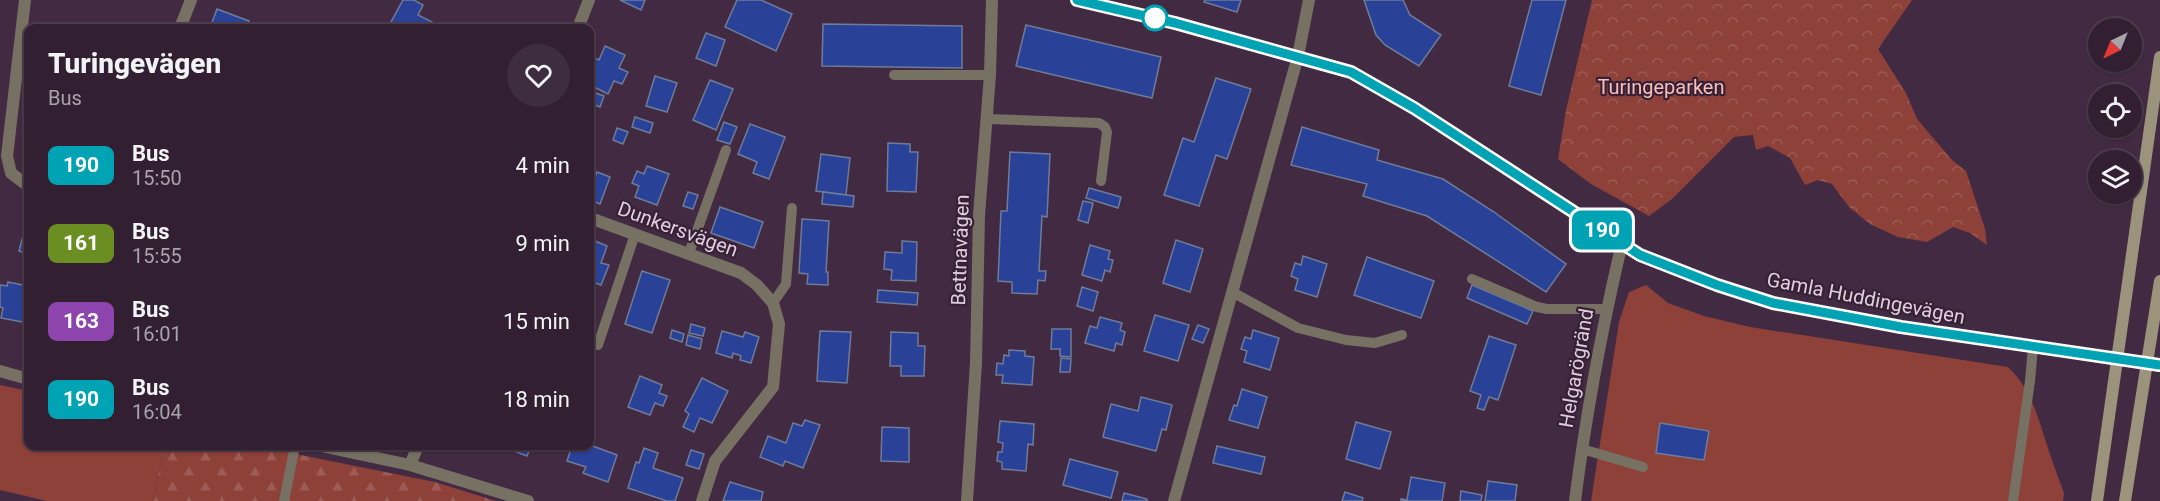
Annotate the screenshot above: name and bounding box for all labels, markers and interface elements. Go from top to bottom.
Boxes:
unlabelled marker [1142,5,1168,31]
north arrow [2088,18,2142,72]
map controls [2088,18,2142,204]
button: heart [507,44,570,107]
text: Turingevägen [48,47,221,80]
park label: Turingeparken [1597,75,1725,99]
button: locate [2088,84,2142,138]
text: Bus [48,86,82,110]
text: Bus [132,141,170,166]
button: layers [2088,150,2142,204]
text: 190 [63,153,99,177]
text: 4 min [515,153,570,178]
text: 15:50 [132,166,182,190]
street label: Bettnavägen [946,194,974,306]
street label: Dunkersvägen [615,196,741,262]
line badge: 190 [1568,210,1636,250]
text: 190 [1584,218,1620,242]
text: Bus [132,219,170,244]
text: 161 [63,231,99,255]
text: 9 min [515,231,570,256]
text: 15:55 [132,244,182,268]
street label: Gamla Huddingevägen [1765,267,1967,329]
text: Bus [132,297,170,322]
street label: Helgarögränd [1554,307,1598,429]
text: 163 [63,309,99,333]
text: 15 min [503,309,570,334]
text: 16:01 [132,322,182,346]
text: Bus [132,375,170,400]
text: 190 [63,387,99,411]
text: 18 min [503,387,570,412]
text: 16:04 [132,400,182,424]

